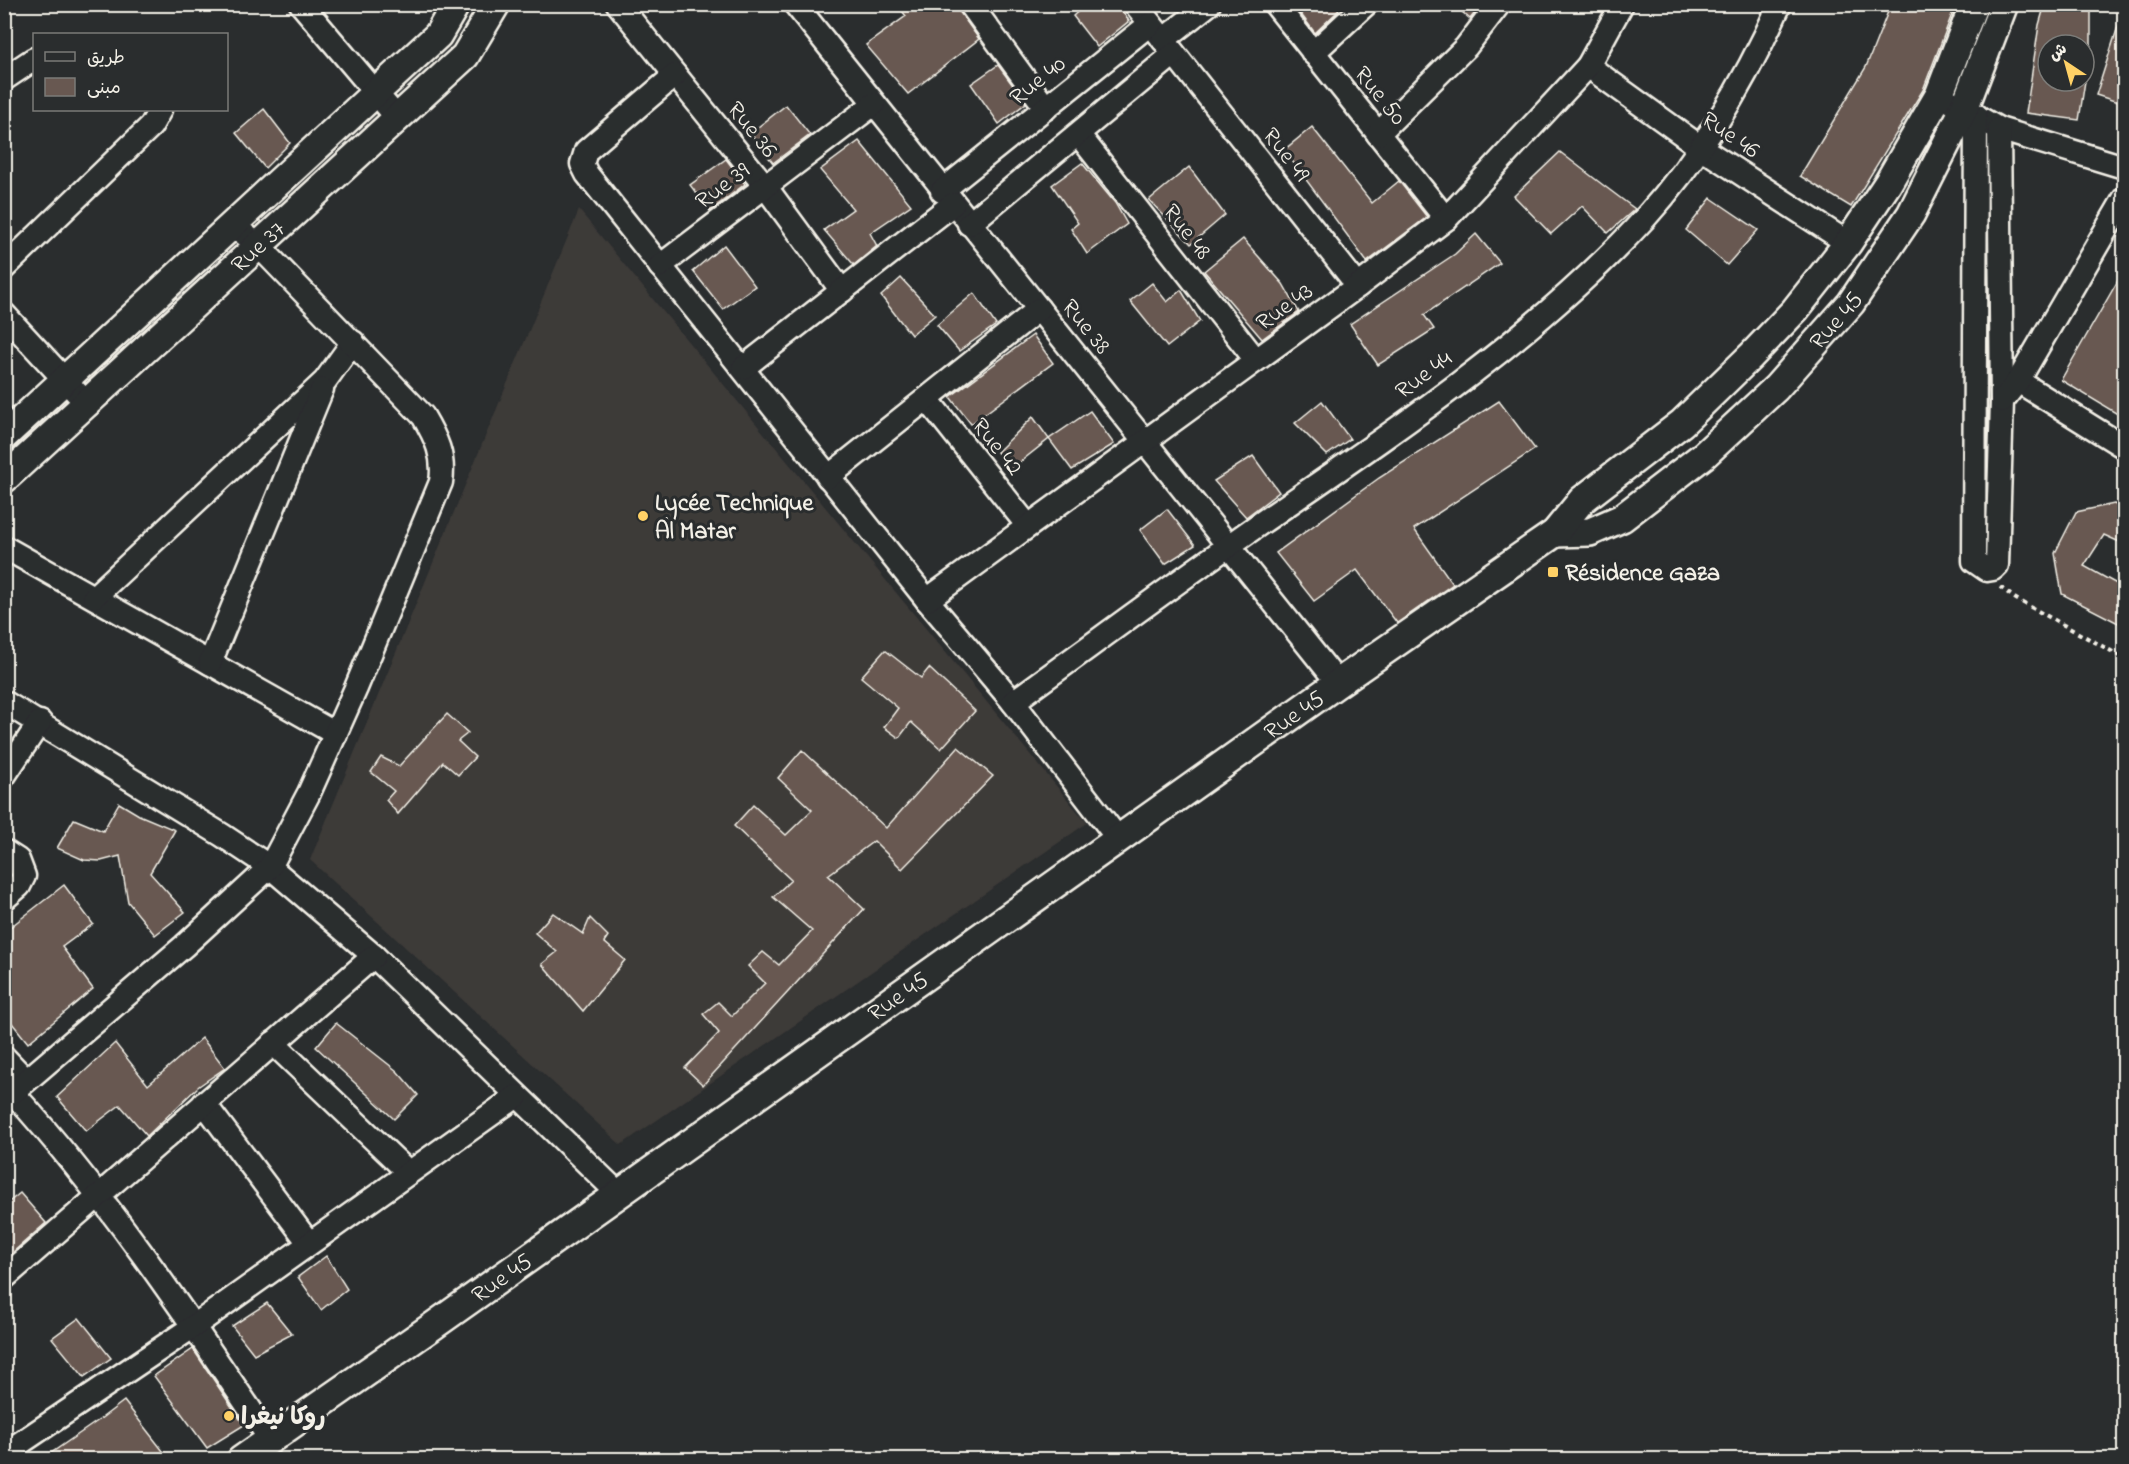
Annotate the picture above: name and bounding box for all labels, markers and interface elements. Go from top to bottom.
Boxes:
legend [33,33,228,111]
north arrow [2036,33,2096,93]
text: ش [2044,38,2073,67]
text: طريق [87,46,125,72]
street label: Rue 40 [1003,48,1074,116]
street label: Rue 50 [1344,59,1414,134]
text: مبنى [87,76,121,102]
street label: Rue 36 [717,95,785,167]
street label: Rue 46 [1693,104,1766,169]
street label: Rue 49 [1253,121,1318,191]
street label: Rue 39 [689,154,759,219]
street label: Rue 48 [1153,197,1219,268]
street label: Rue 37 [224,214,294,283]
street label: Rue 43 [1250,275,1321,341]
street label: Rue 45 [1802,286,1874,359]
street label: Rue 38 [1052,292,1118,363]
street label: Rue 44 [1389,343,1460,409]
street label: Rue 42 [962,411,1030,484]
place label: Lycée Technique Al Matar [655,487,814,550]
marker: Lycée Technique Al Matar [636,509,650,523]
place label: Résidence Gaza [1565,557,1720,592]
marker: Résidence Gaza [1546,565,1560,579]
street label: Rue 45 [1258,683,1333,750]
street label: Rue 45 [861,964,937,1032]
street label: Rue 45 [465,1246,541,1313]
place label: روكا نيغرا [241,1401,326,1436]
marker: روكا نيغرا [222,1409,236,1423]

